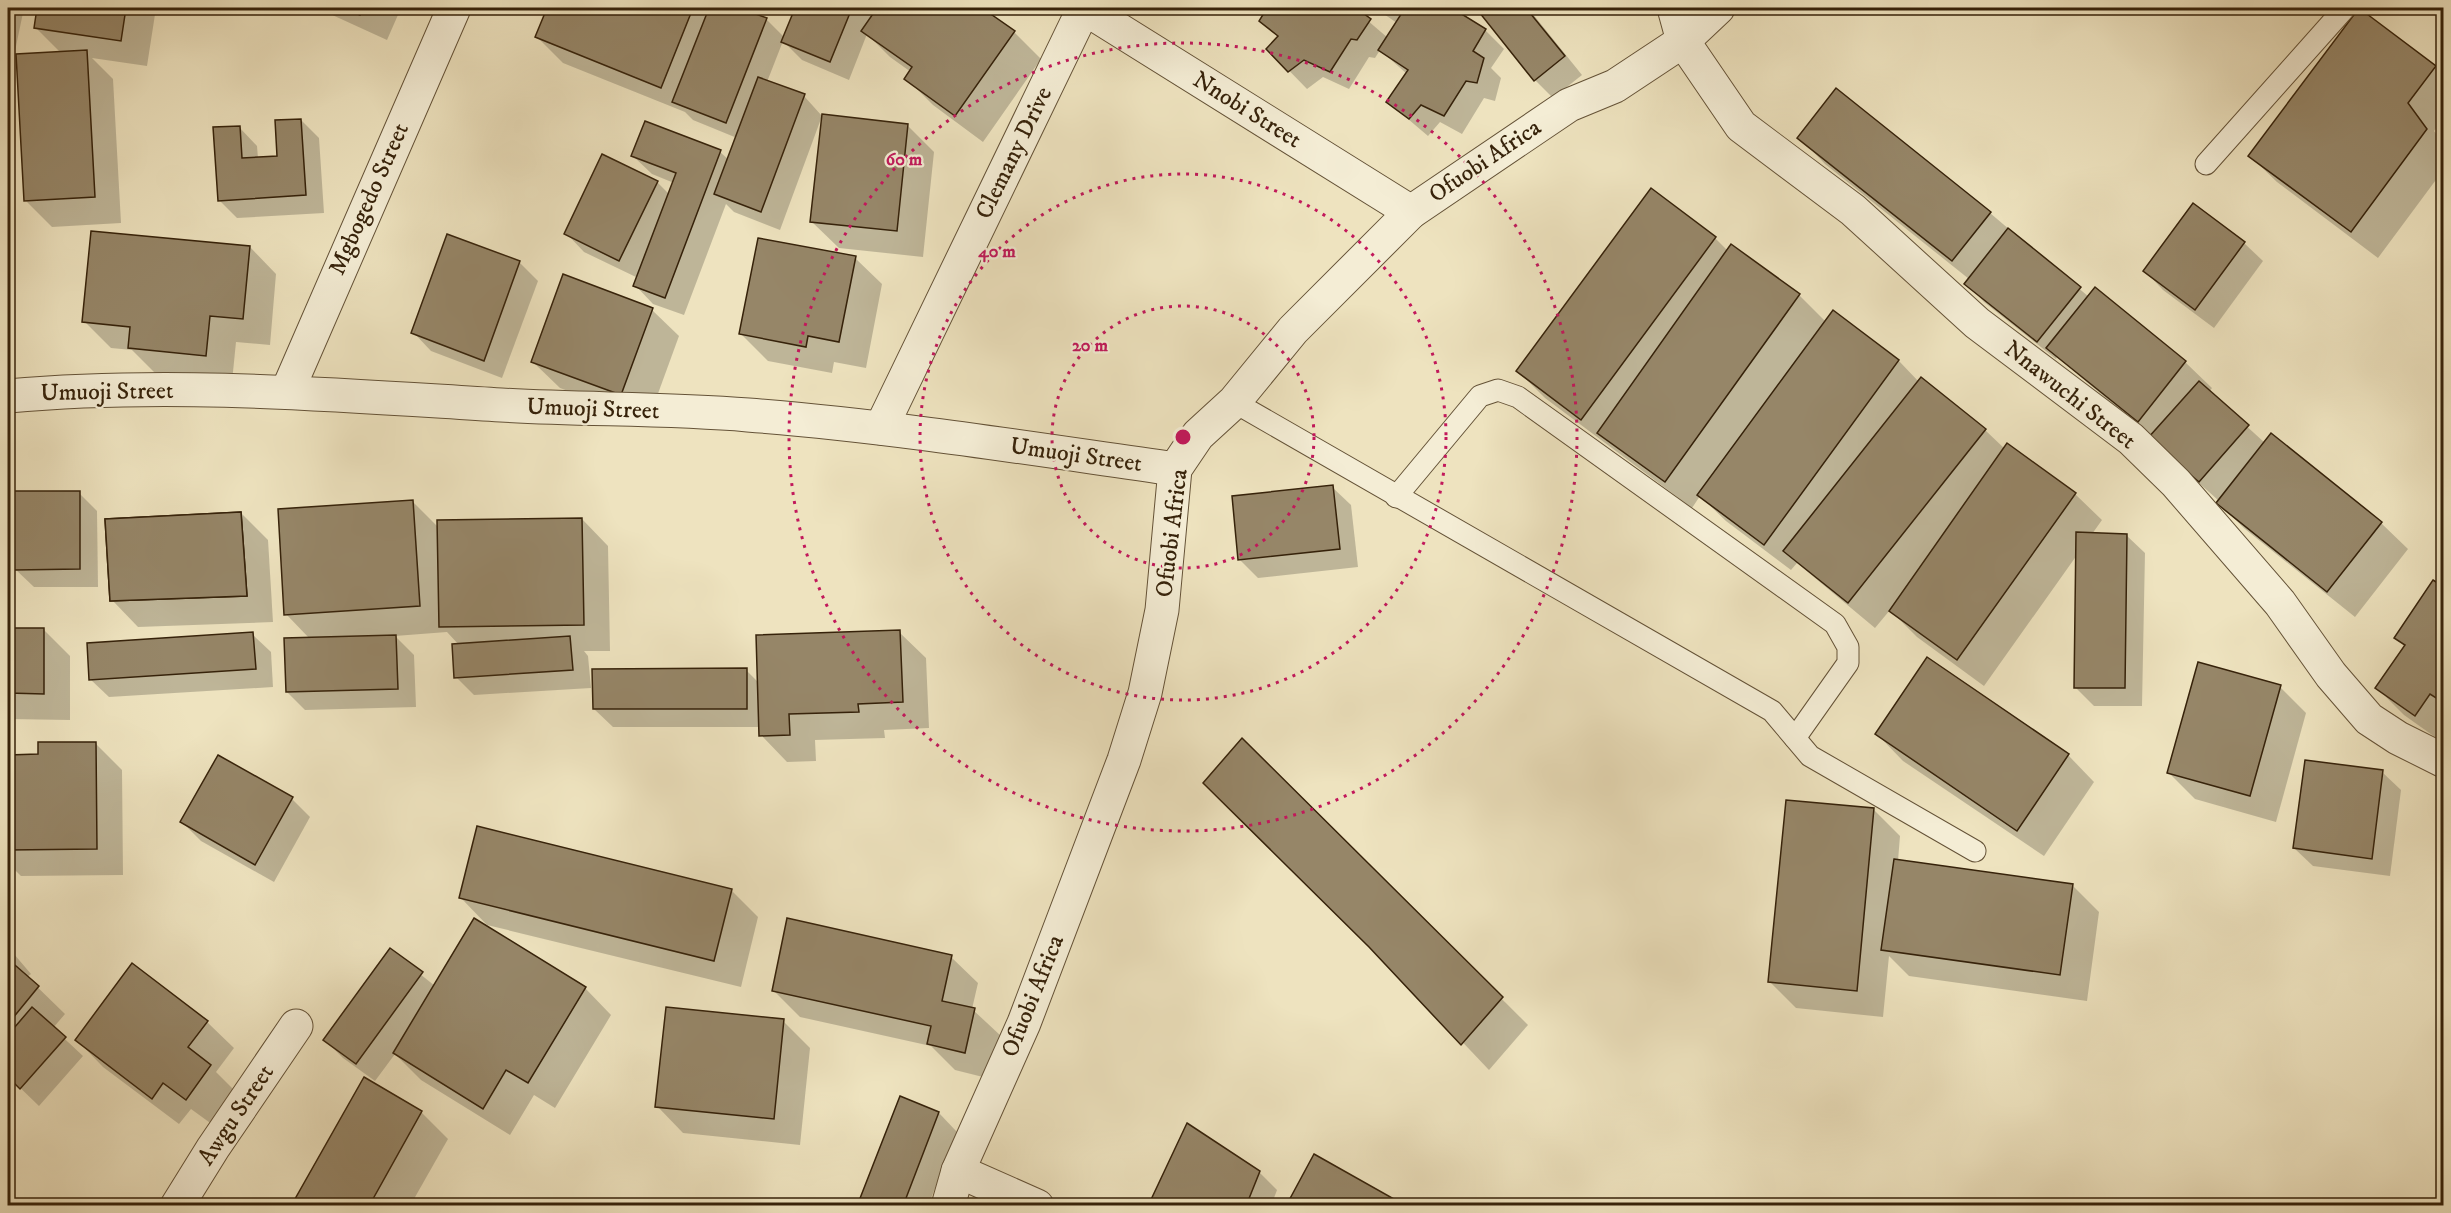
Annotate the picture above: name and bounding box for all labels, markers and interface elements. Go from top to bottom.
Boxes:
street label: Nnobi Street [1187,65,1307,155]
street label: Clemany Drive [969,82,1059,224]
street label: Ofuobi Africa [1423,112,1548,210]
street label: Mgbogedo Street [322,118,416,280]
text: 60 m [886,149,923,171]
text: 40 m [977,241,1016,263]
street label: Nnawuchi Street [1998,334,2142,456]
text: 20 m [1072,335,1108,357]
street label: Umuoji Street [40,376,174,408]
street label: Umuoji Street [526,392,660,426]
centre of rings [1173,427,1193,447]
street label: Umuoji Street [1008,431,1144,479]
street label: Ofuobi Africa [1149,466,1195,599]
street label: Ofuobi Africa [995,930,1071,1061]
street label: Awgu Street [191,1059,281,1171]

